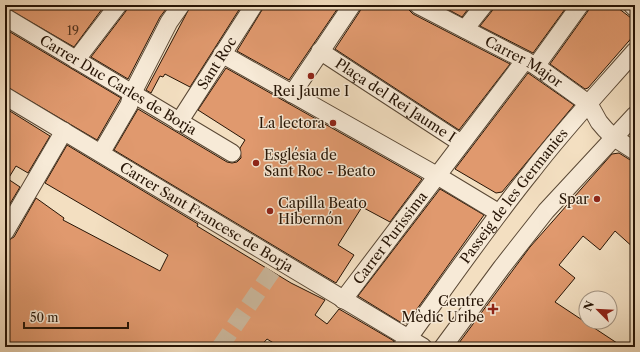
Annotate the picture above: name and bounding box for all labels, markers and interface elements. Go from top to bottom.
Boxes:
house number: 19 [67,23,79,38]
street label: Carrer Duc Carles de Borja [36,31,201,139]
street label: Carrer Major [482,32,566,91]
street label: Sant Roc [193,33,240,93]
street label: Plaça del Rei Jaume I [332,54,459,146]
marker: Rei Jaume I [306,71,316,81]
place label: Rei Jaume I [273,82,349,100]
place label: La lectora [259,114,326,132]
marker: La lectora [328,118,338,128]
street label: Passeig de les Germanies [456,125,572,267]
place label: Església de Sant Roc - Beato [264,146,376,180]
street label: Carrer Sant Francesc de Borja [116,158,297,276]
marker: Església de Sant Roc - Beato [251,158,261,168]
street label: Carrer Purissima [349,187,432,288]
place label: Spar [559,190,589,208]
place label: Capilla Beato Hibernón [278,194,367,228]
marker: Spar [592,194,602,204]
marker: Capilla Beato Hibernón [265,206,275,216]
north arrow [578,290,618,330]
place label: Centre Mèdic Uribe [402,292,484,326]
text: N [581,298,597,313]
marker: Centre Mèdic Uribe [487,303,499,315]
scale bar [24,304,128,330]
text: 50 m [30,310,59,325]

